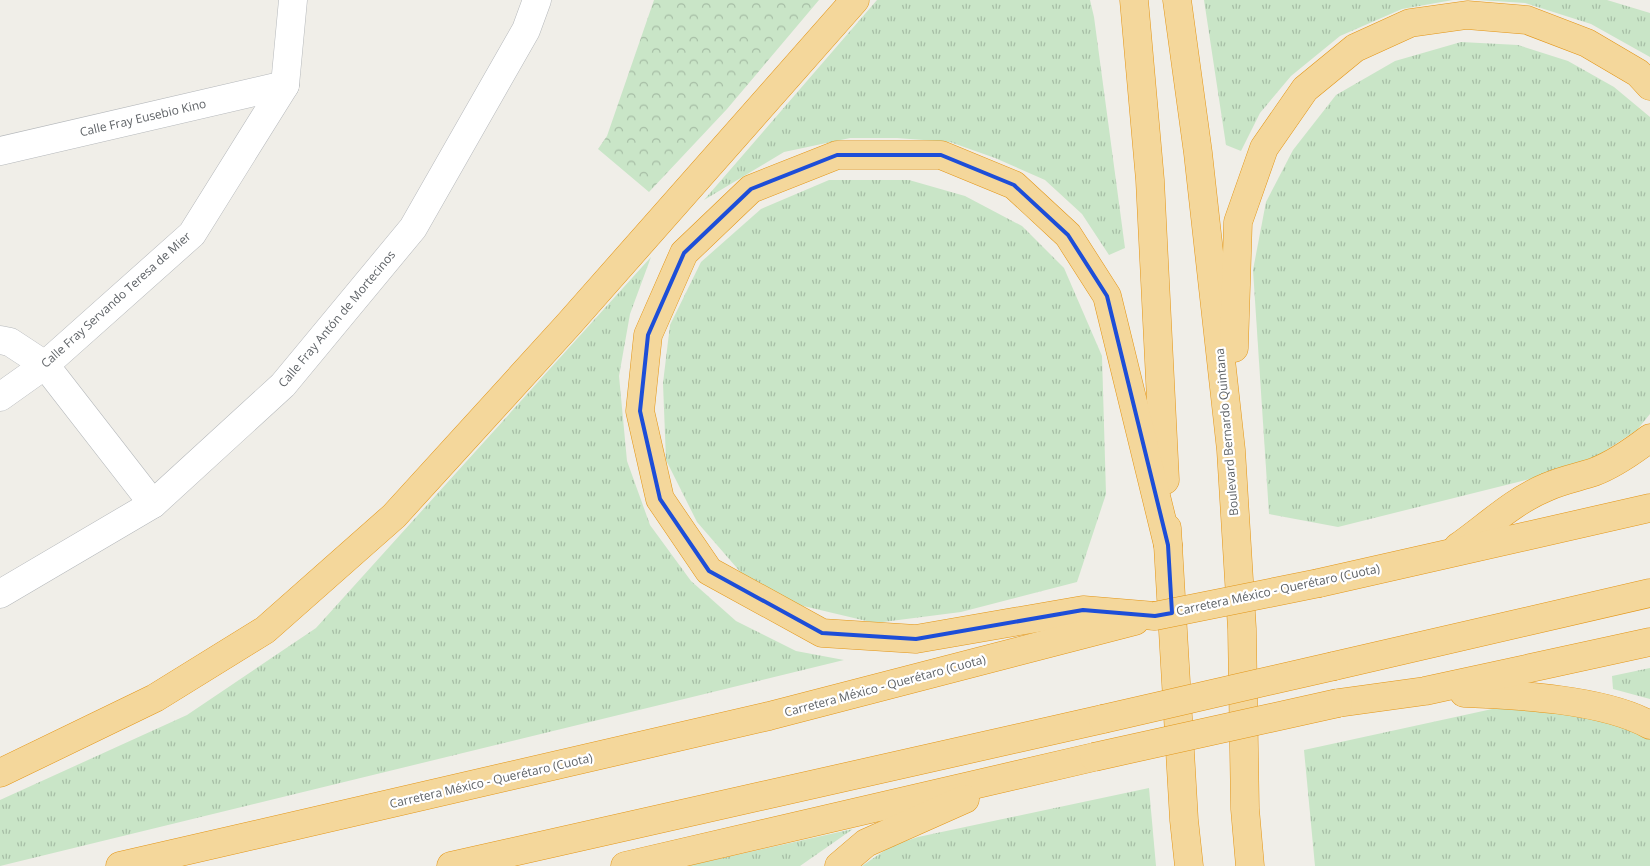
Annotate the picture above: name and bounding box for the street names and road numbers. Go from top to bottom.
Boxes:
street label: Calle Fray Eusebio Kino [78,95,208,140]
street label: Calle Fray Servando Teresa de Mier [37,228,194,372]
street label: Calle Fray Antón de Mortecinos [274,246,399,391]
street label: Boulevard Bernardo Quintana [1211,348,1242,517]
street label: Carretera México - Querétaro (Cuota) [1174,559,1382,619]
street label: Carretera México - Querétaro (Cuota) [782,650,988,721]
street label: Carretera México - Querétaro (Cuota) [388,749,594,812]

